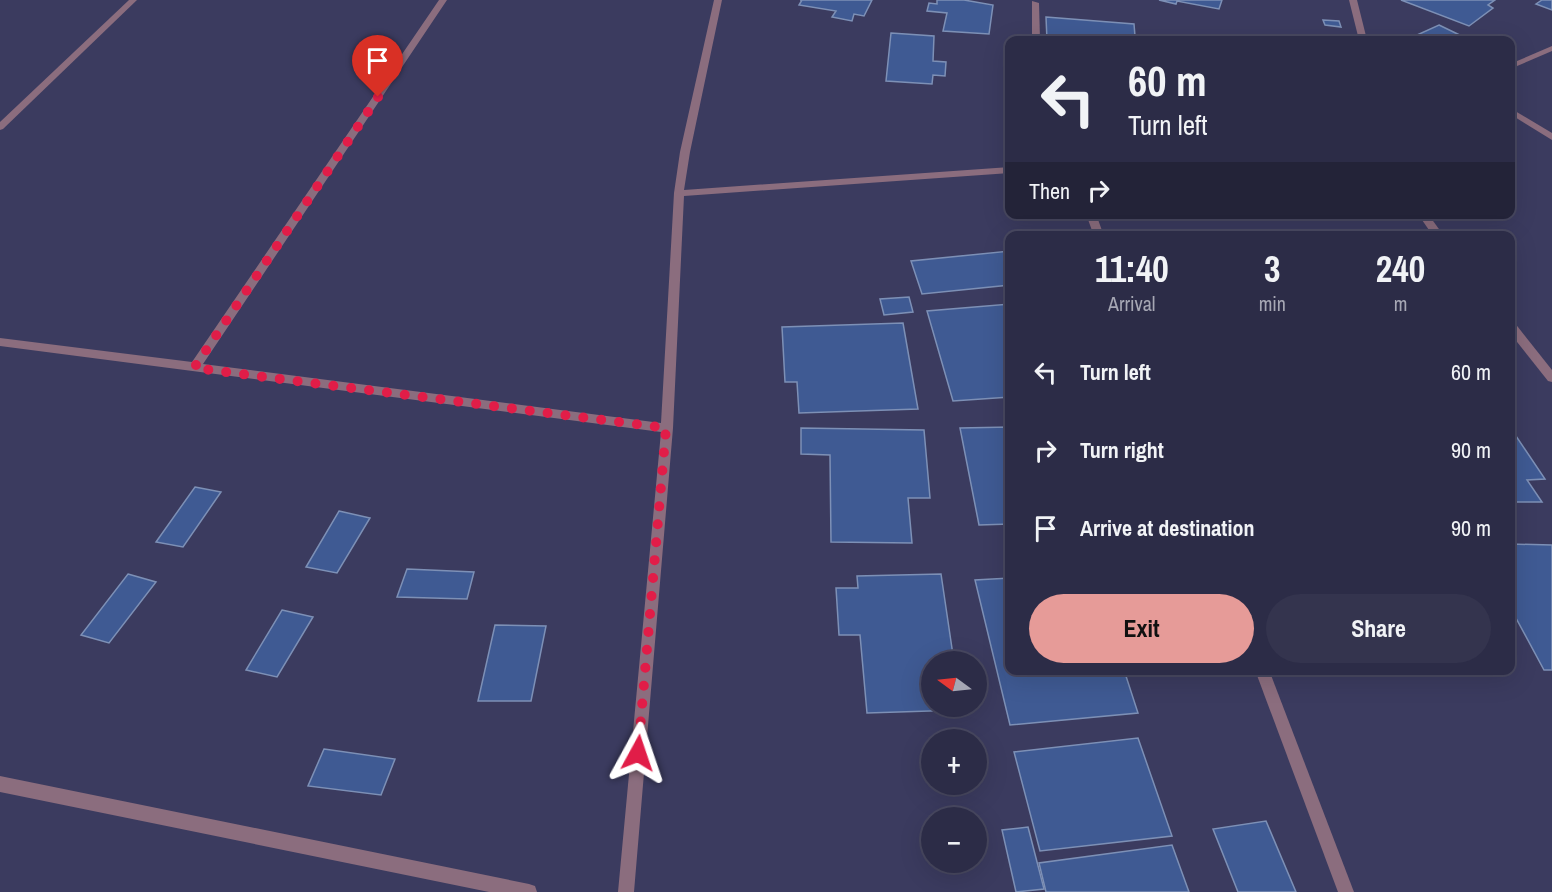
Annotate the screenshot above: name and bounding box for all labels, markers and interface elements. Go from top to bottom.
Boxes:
pin [352,35,403,97]
icon: arrive [361,44,394,77]
text: 60 m [1128,53,1207,109]
icon: left [1029,60,1107,138]
text: Turn left [1128,107,1207,143]
icon: right [1082,174,1115,207]
text: Then [1029,176,1070,206]
text: 11:40 [1095,245,1169,293]
text: 3 [1264,245,1281,293]
text: 240 [1376,245,1425,293]
text: Arrival [1108,290,1156,317]
text: min [1259,290,1286,317]
text: m [1394,290,1407,317]
icon: left [1029,356,1062,389]
text: Turn left [1080,357,1151,387]
text: 60 m [1451,357,1491,387]
icon: right [1029,434,1062,467]
text: Turn right [1080,435,1164,465]
text: 90 m [1451,435,1491,465]
icon: arrive [1029,512,1062,545]
text: Arrive at destination [1080,513,1254,543]
text: 90 m [1451,513,1491,543]
button: Exit [1029,594,1254,663]
button: Share [1266,594,1491,663]
north arrow [921,651,987,717]
map controls [921,651,987,873]
position arrow [606,721,670,785]
button: + [921,729,987,795]
button: − [921,807,987,873]

